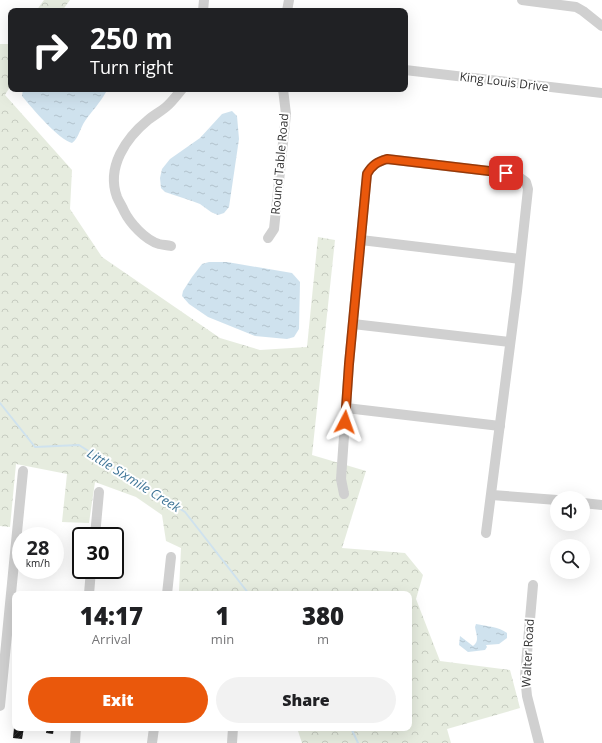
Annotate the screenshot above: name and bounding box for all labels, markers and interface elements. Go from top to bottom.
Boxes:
text: 250 m [90,19,173,57]
icon: right [24,24,76,76]
text: Turn right [90,55,173,79]
street label: King Louis Drive [459,68,550,95]
street label: Round Table Road [267,112,292,215]
pin [489,156,523,190]
icon: arrive [495,162,517,184]
position arrow [324,401,366,443]
water label: Little Sixmile Creek [84,444,185,516]
map controls [550,491,590,579]
button: sound [550,491,590,531]
speed limit sign: 30 [72,527,124,579]
text: 28 [27,534,49,561]
button: search [550,539,590,579]
text: km/h [26,556,50,570]
text: 14:17 [80,599,143,632]
text: 1 [215,599,230,632]
text: 380 [302,599,344,632]
street label: Walter Road [517,618,538,688]
text: Arrival [92,630,131,648]
text: min [211,630,234,648]
text: m [317,630,329,648]
button: Exit [28,677,208,723]
button: Share [216,677,396,723]

